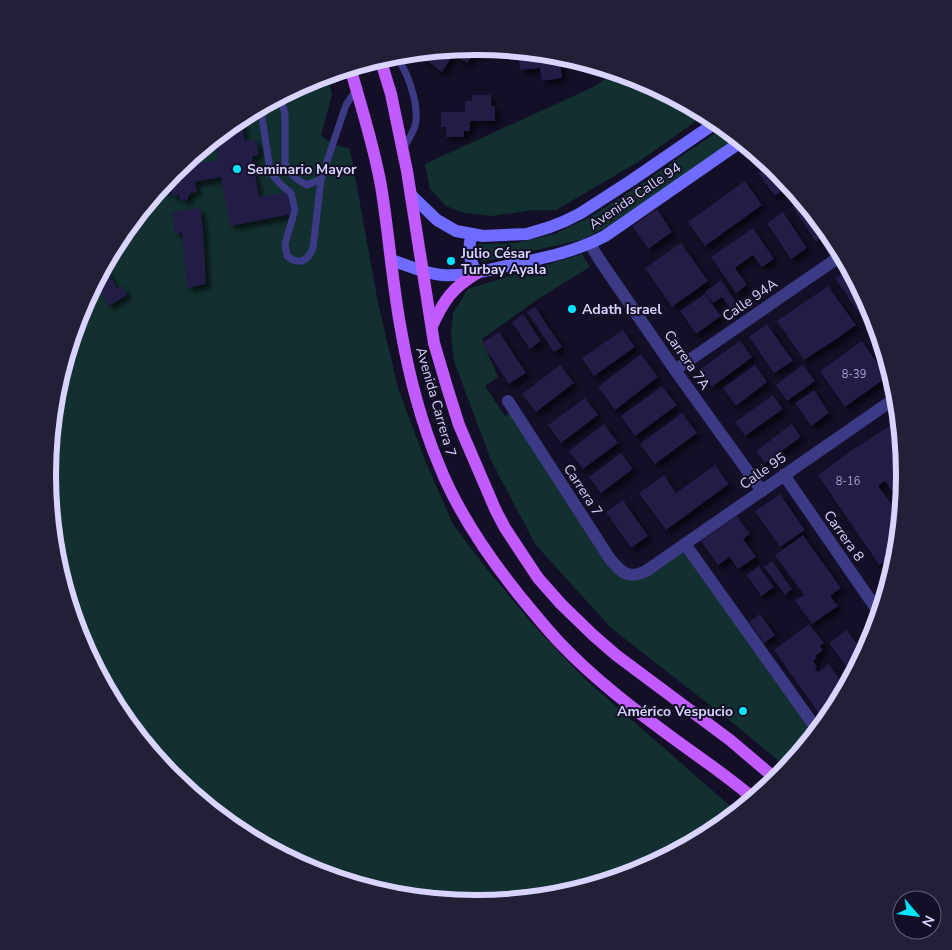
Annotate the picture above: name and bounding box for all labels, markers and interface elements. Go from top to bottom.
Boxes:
street label: Avenida Calle 94 [585,158,685,234]
place label: Seminario Mayor [247,160,357,179]
marker: Seminario Mayor [231,163,243,175]
place label: Julio César Turbay Ayala [460,244,546,279]
marker: Julio César Turbay Ayala [445,255,457,267]
street label: Calle 94A [719,274,781,326]
place label: Adath Israel [582,300,662,319]
marker: Adath Israel [566,303,578,315]
street label: Carrera 7A [660,326,714,394]
street label: Avenida Carrera 7 [411,345,461,459]
house number: 8-39 [842,367,866,382]
street label: Calle 95 [736,448,790,494]
street label: Carrera 7 [559,460,607,520]
house number: 8-16 [836,474,861,489]
street label: Carrera 8 [819,507,869,565]
place label: Américo Vespucio [617,702,733,721]
marker: Américo Vespucio [737,705,749,717]
north arrow [892,890,942,940]
text: N [917,912,939,930]

